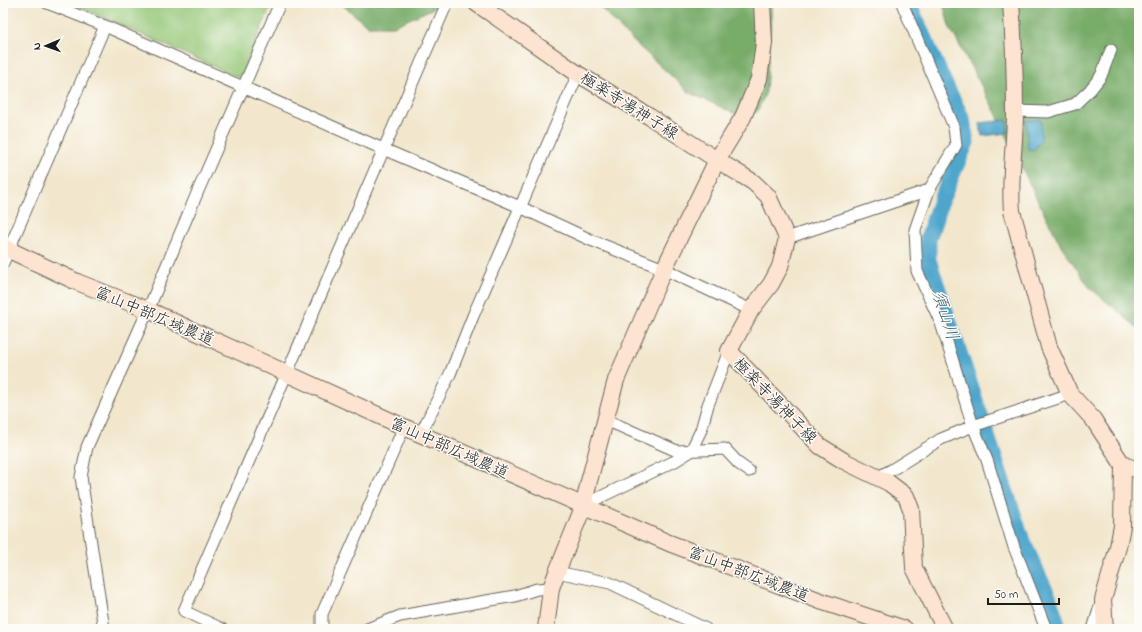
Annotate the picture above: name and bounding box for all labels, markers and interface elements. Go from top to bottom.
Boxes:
north arrow [26,26,66,66]
text: N [29,42,45,50]
street label: 極楽寺湯神子線 [575,67,683,147]
street label: 富山中部広域農道 [91,281,218,353]
water label: 須山川 [925,287,964,344]
street label: 極楽寺湯神子線 [727,353,822,450]
street label: 富山中部広域農道 [386,412,513,486]
street label: 富山中部広域農道 [684,541,812,609]
scale bar [988,580,1059,606]
text: 50 m [994,586,1018,604]

